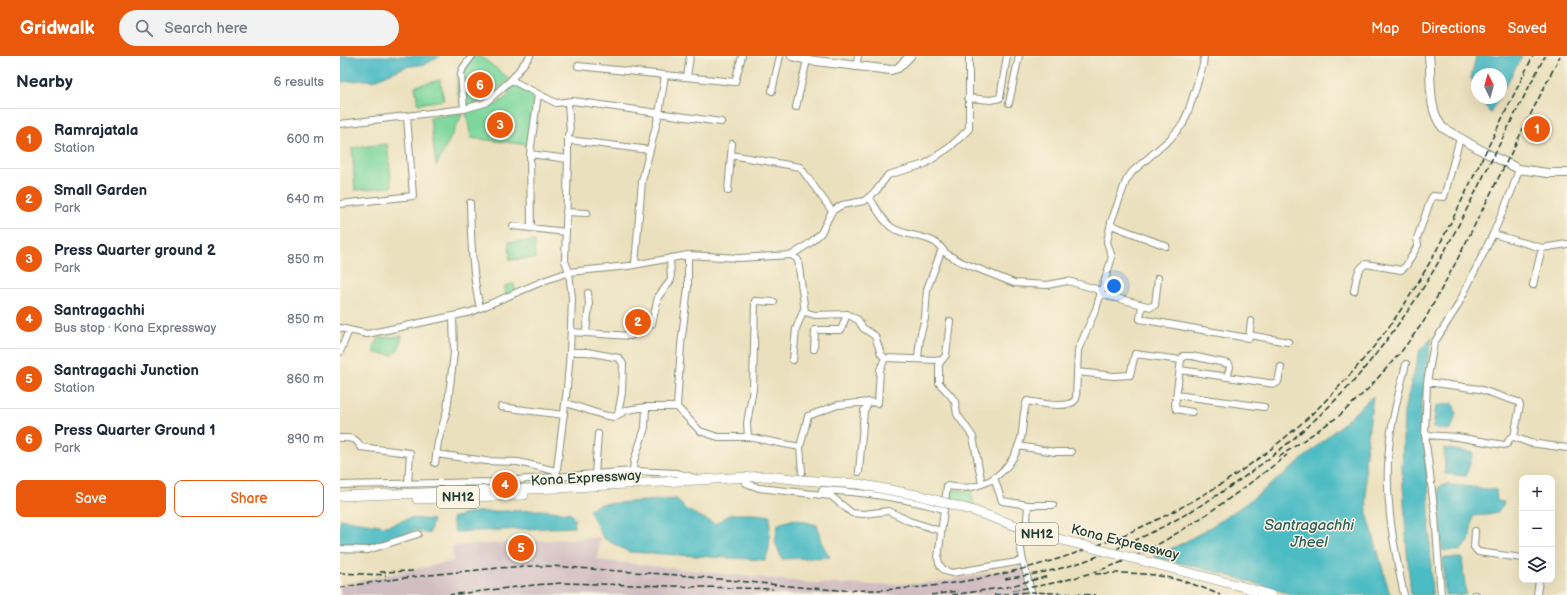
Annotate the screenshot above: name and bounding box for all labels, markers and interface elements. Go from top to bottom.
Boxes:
search box [119,10,399,46]
text: Gridwalk [20,17,95,40]
icon: search [133,17,155,39]
text: Search here [165,19,248,38]
text: Map [1371,20,1399,37]
text: Directions [1421,20,1486,37]
text: Saved [1508,20,1547,37]
north arrow [1471,68,1507,104]
pin: 6 [467,70,493,100]
text: Nearby [16,72,73,92]
text: 6 results [274,74,324,90]
pin: 3 [487,110,513,140]
pin: 1 [1524,114,1550,144]
text: Ramrajatala [54,121,138,140]
text: 1 [26,131,32,147]
text: 600 m [287,131,324,147]
text: Station [54,140,95,156]
text: Small Garden [54,181,147,200]
text: 2 [25,191,33,207]
text: 640 m [286,191,324,207]
text: Park [54,200,80,216]
text: Press Quarter ground 2 [54,241,216,260]
text: 3 [25,251,33,267]
text: 850 m [287,251,324,267]
text: Park [54,260,80,276]
your location [1104,276,1124,296]
text: Santragachhi [54,301,145,320]
pin: 2 [625,307,651,337]
text: 4 [25,311,33,327]
text: 850 m [287,311,324,327]
text: Bus stop · Kona Expressway [54,320,216,336]
text: Santragachi Junction [54,361,199,380]
text: 5 [25,371,33,387]
text: 860 m [287,371,324,387]
text: Station [54,380,95,396]
text: Press Quarter Ground 1 [54,421,216,440]
text: 6 [25,431,33,447]
text: 890 m [287,431,324,447]
text: Park [54,440,80,456]
street label: Kona Expressway [530,467,642,489]
pin: 4 [492,470,518,500]
map controls [1519,475,1555,583]
button: + [1519,475,1555,511]
button: Save [16,480,166,517]
button: Share [174,480,324,517]
road number: NH12 [437,486,479,508]
button: − [1519,511,1555,547]
water label: Santragachhi Jheel [1264,516,1354,552]
street label: Kona Expressway [1069,520,1181,564]
road number: NH12 [1016,523,1058,545]
pin: 5 [508,533,534,563]
button: layers [1519,547,1555,583]

